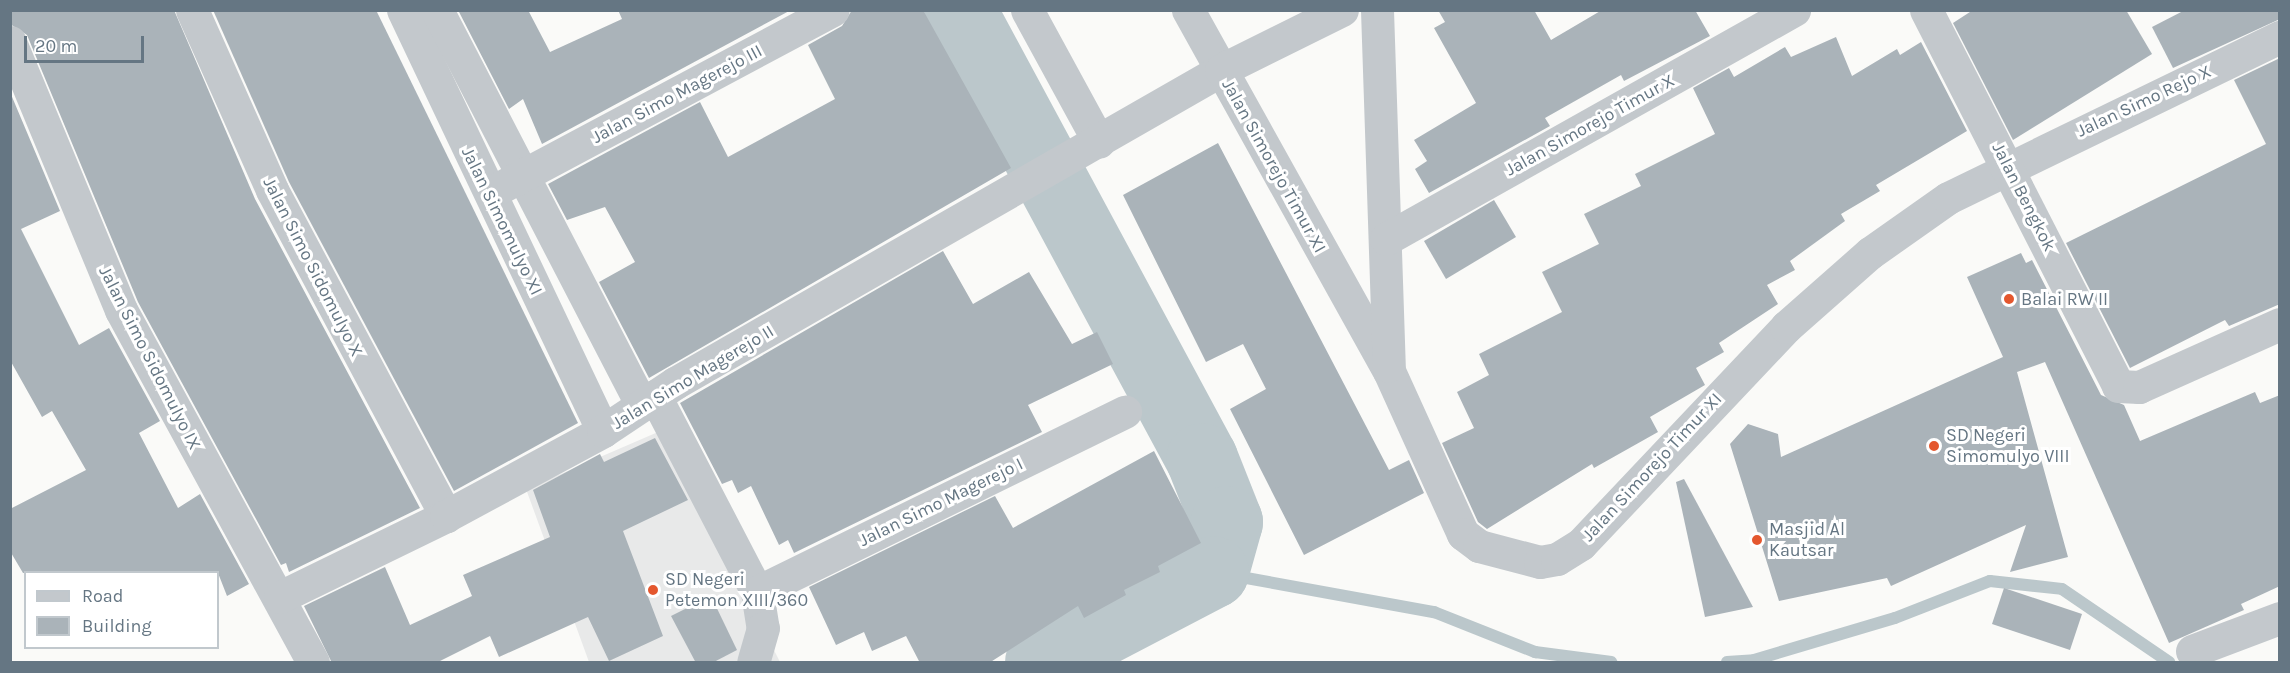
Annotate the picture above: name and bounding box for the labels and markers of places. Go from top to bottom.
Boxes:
place label: Balai RW II [2021,288,2108,310]
marker: Balai RW II [2002,292,2016,306]
place label: SD Negeri Simomulyo VIII [1946,425,2069,468]
marker: SD Negeri Simomulyo VIII [1927,439,1941,453]
place label: Masjid Al Kautsar [1769,519,1845,562]
marker: Masjid Al Kautsar [1750,533,1764,547]
place label: SD Negeri Petemon XIII/360 [665,569,808,612]
marker: SD Negeri Petemon XIII/360 [646,583,660,597]

